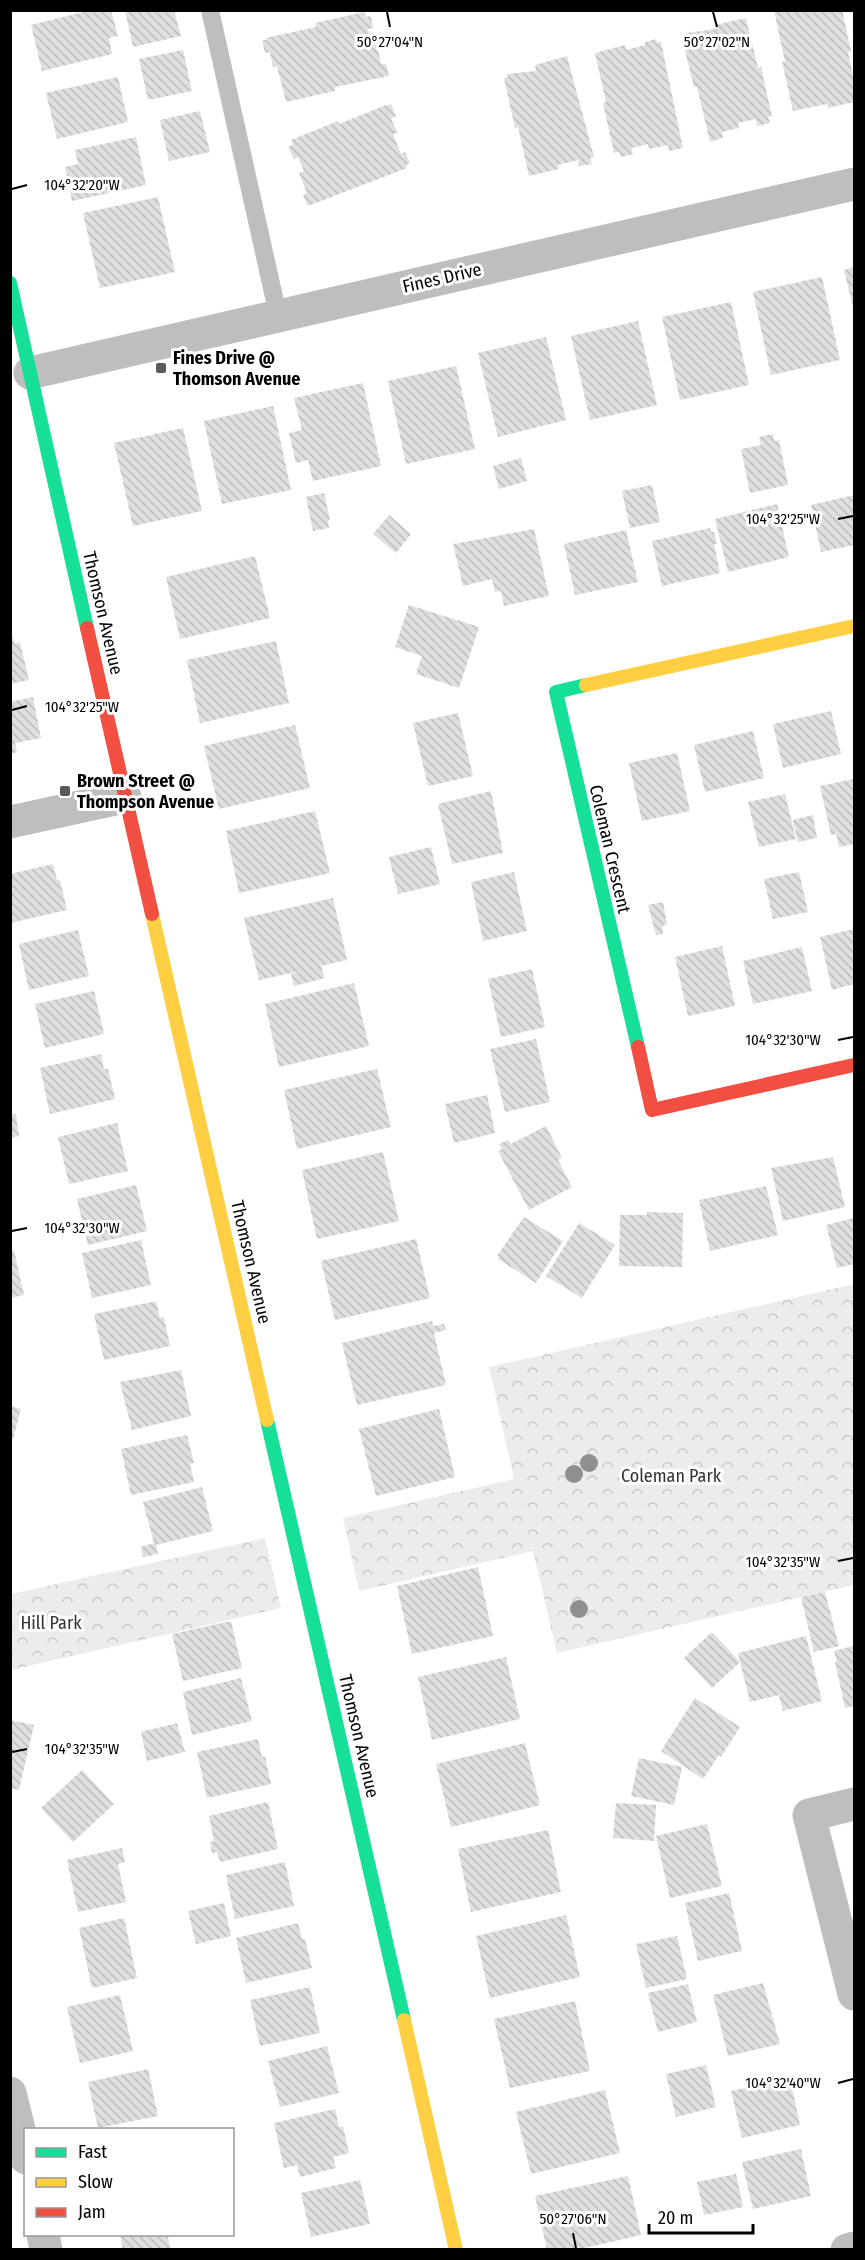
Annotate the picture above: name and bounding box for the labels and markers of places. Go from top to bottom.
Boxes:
place label: Fines Drive @ Thomson Avenue [173,347,300,390]
marker: Fines Drive @ Thomson Avenue [154,361,168,375]
place label: Brown Street @ Thompson Avenue [77,770,214,813]
marker: Brown Street @ Thompson Avenue [58,784,72,798]

